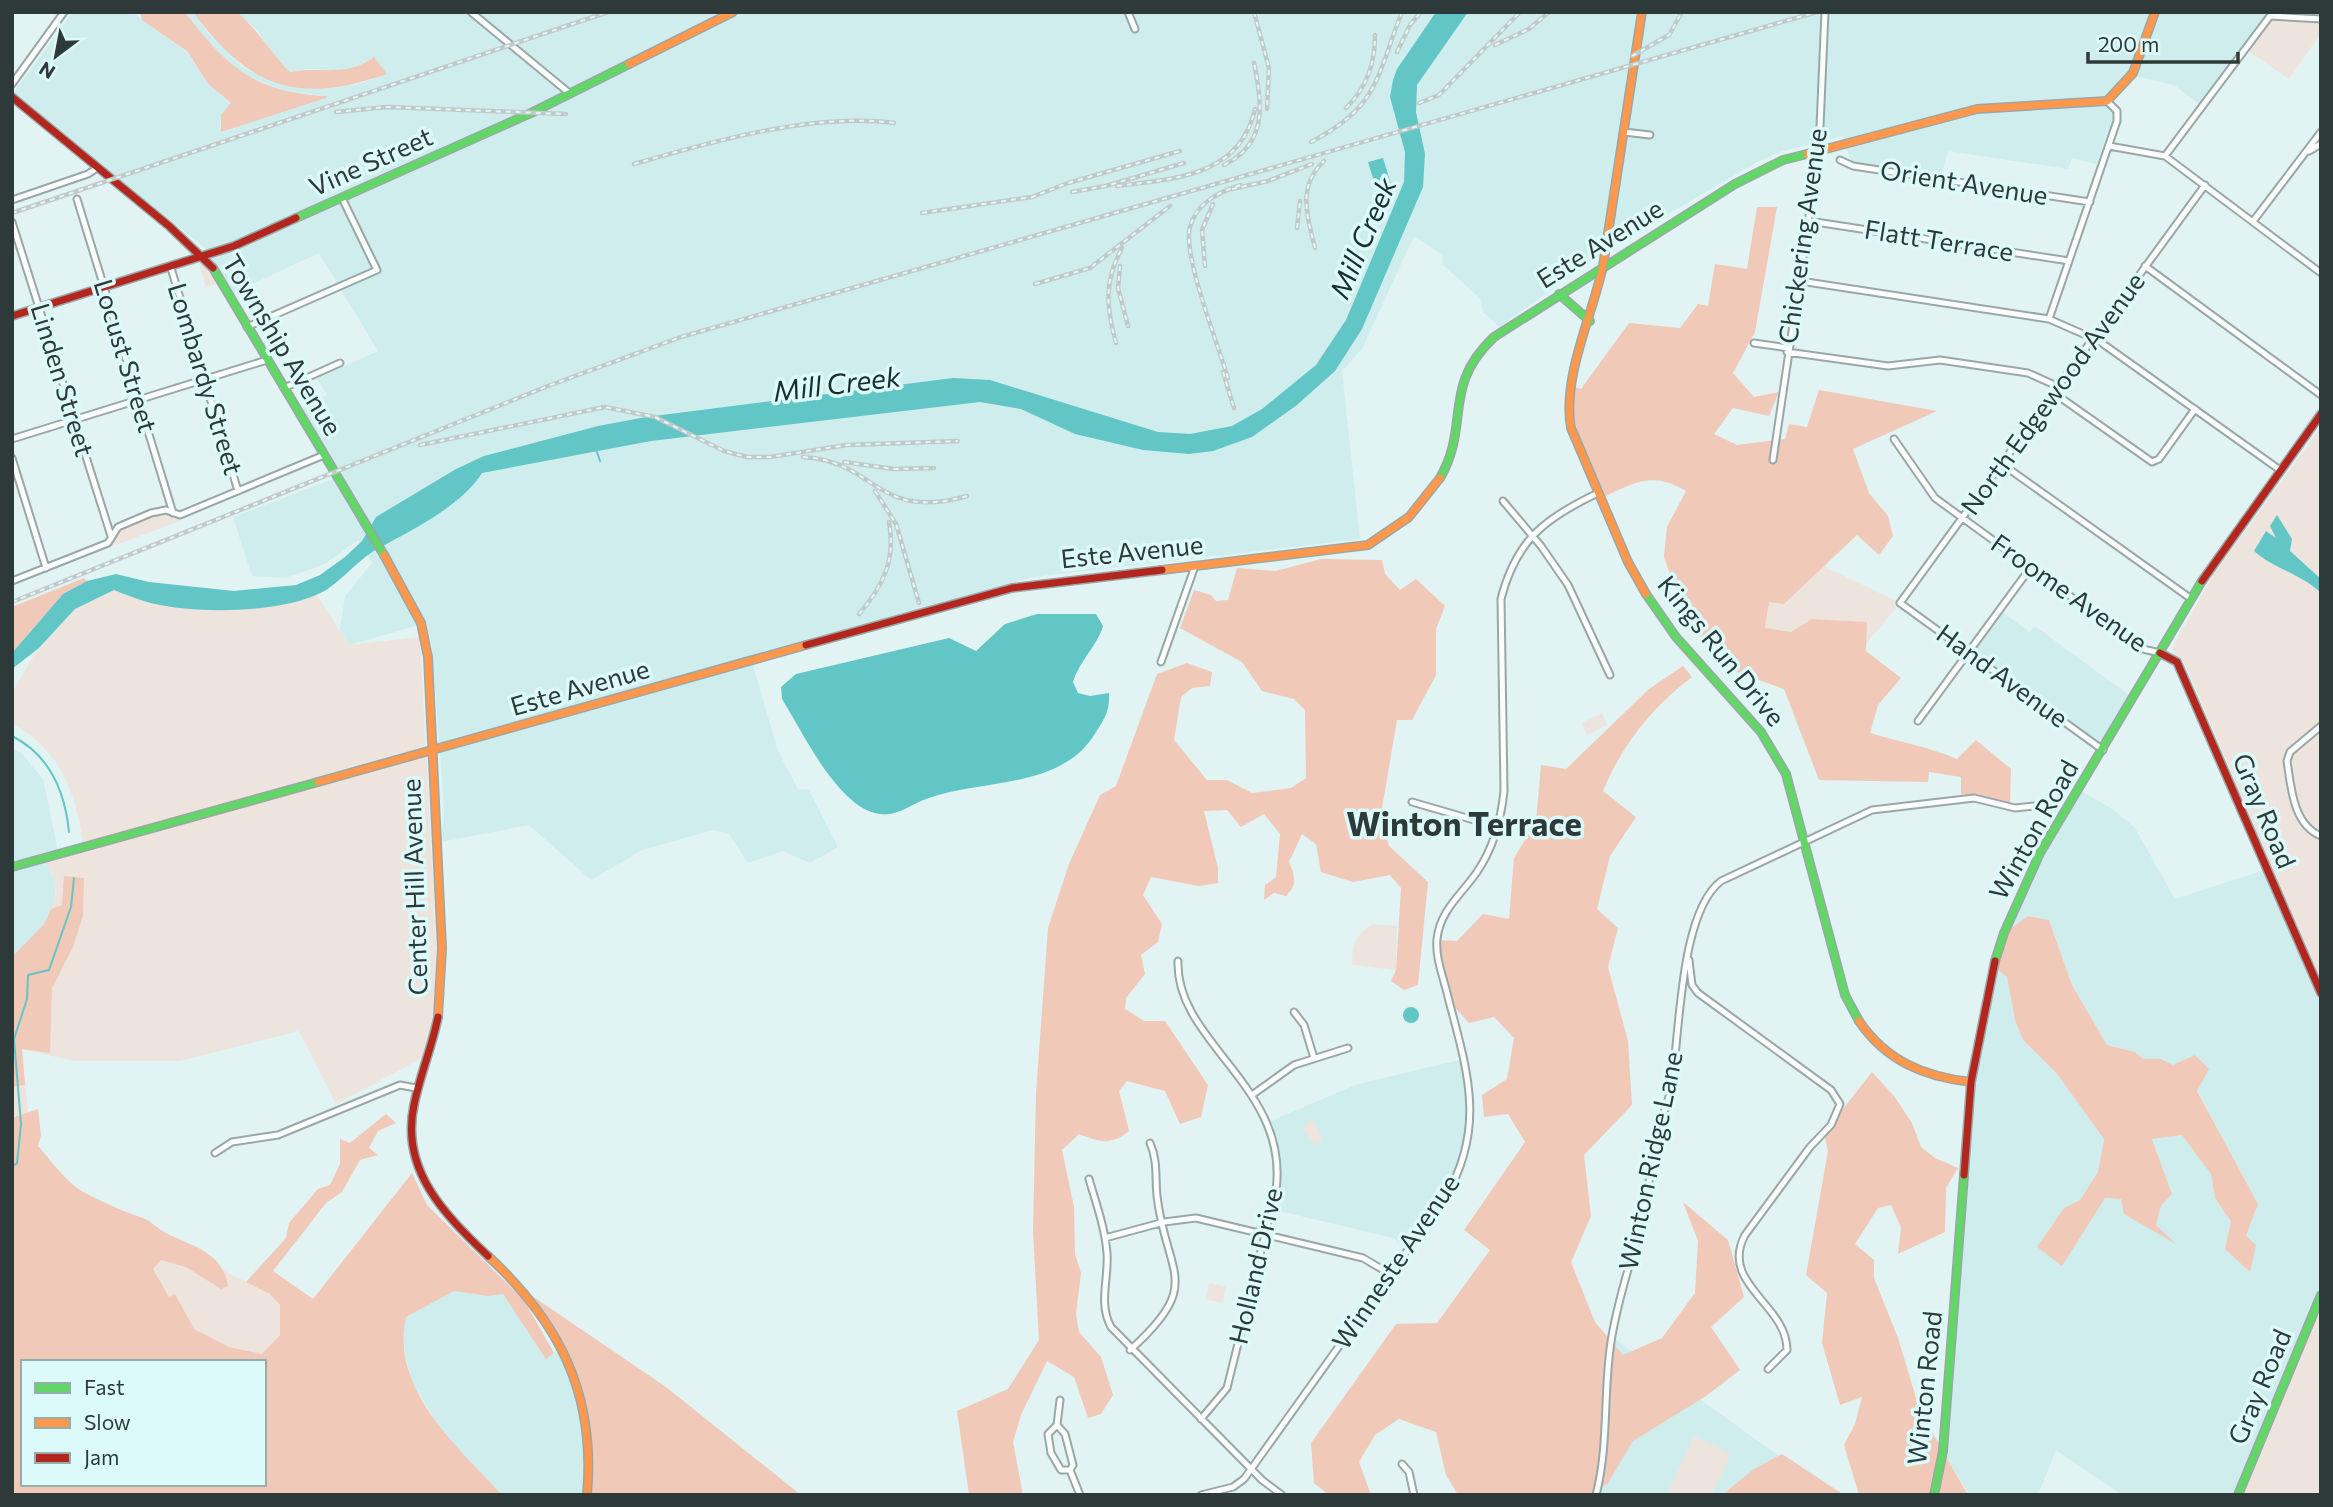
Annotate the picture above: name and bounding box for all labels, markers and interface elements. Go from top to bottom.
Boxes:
north arrow [21,21,91,91]
scale bar [2088,21,2238,65]
text: 200 m [2098,31,2159,56]
text: N [35,57,59,84]
street label: Vine Street [304,120,437,202]
street label: Chickering Avenue [1771,126,1832,345]
street label: Orient Avenue [1878,153,2050,210]
water label: Mill Creek [1321,171,1403,303]
street label: Este Avenue [1530,192,1668,294]
street label: Flatt Terrace [1863,212,2016,267]
street label: Township Avenue [217,248,350,440]
street label: North Edgewood Avenue [1953,266,2150,520]
street label: Locust Street [88,275,164,436]
street label: Lombardy Street [163,279,250,478]
street label: Linden Street [25,299,101,460]
water label: Mill Creek [771,358,903,408]
street label: Froome Avenue [1986,526,2154,657]
street label: Este Avenue [1059,528,1205,573]
street label: Kings Run Drive [1652,569,1792,731]
street label: Hand Avenue [1931,617,2075,733]
street label: Este Avenue [507,652,653,721]
street label: Gray Road [2227,748,2303,872]
street label: Winton Road [1982,754,2084,904]
street label: Center Hill Avenue [394,778,433,996]
district label: Winton Terrace [1346,802,1582,843]
street label: Winton Ridge Lane [1611,1049,1688,1273]
street label: Winneste Avenue [1325,1168,1465,1355]
street label: Holland Drive [1221,1184,1288,1347]
street label: Winton Road [1900,1309,1947,1466]
street label: Gray Road [2221,1324,2297,1448]
legend [21,1360,266,1486]
text: Fast [84,1374,125,1399]
text: Slow [84,1409,131,1434]
text: Jam [84,1444,119,1469]

